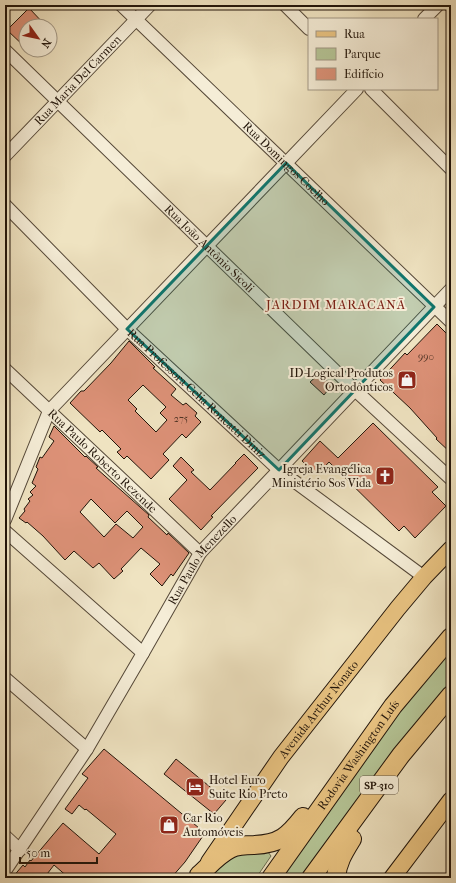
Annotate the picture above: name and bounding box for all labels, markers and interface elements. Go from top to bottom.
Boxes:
north arrow [18,18,58,58]
legend [308,18,438,90]
text: Rua [344,27,365,41]
street label: Rua Maria Del Carmen [31,32,124,128]
text: N [38,36,54,51]
text: Parque [344,47,381,61]
text: Edifício [344,67,384,81]
street label: Rua Domingos Coelho [240,119,332,208]
street label: Rua João Antônio Sicoli [162,202,258,296]
district label: JARDIM MARACANÃ [265,297,406,312]
street label: Rua Professora Celia Roncatti Diniz [124,326,269,462]
house number: 990 [418,351,434,363]
place label: ID-Logical Produtos Ortodônticos [290,366,394,394]
shop icon: ID-Logical Produtos Ortodônticos [396,369,418,391]
street label: Rua Paulo Roberto Rezende [45,406,160,516]
house number: 275 [174,413,188,425]
place label: Igreja Evangélica Ministério Sos Vida [271,462,371,490]
church icon: Igreja Evangélica Ministério Sos Vida [374,465,396,487]
street label: Rua Paulo Menezello [165,512,239,607]
street label: Avenida Arthur Nonato [275,658,361,762]
street label: Rodovia Washington Luís [315,697,402,812]
place label: Hotel Euro Suite Rio Preto [209,773,288,801]
hotel icon: Hotel Euro Suite Rio Preto [184,776,206,798]
road number: SP-310 [360,776,398,794]
place label: Car Rio Automóveis [182,811,244,839]
shop icon: Car Rio Automóveis [158,814,180,836]
scale bar [20,839,97,865]
text: 50 m [26,846,50,860]

